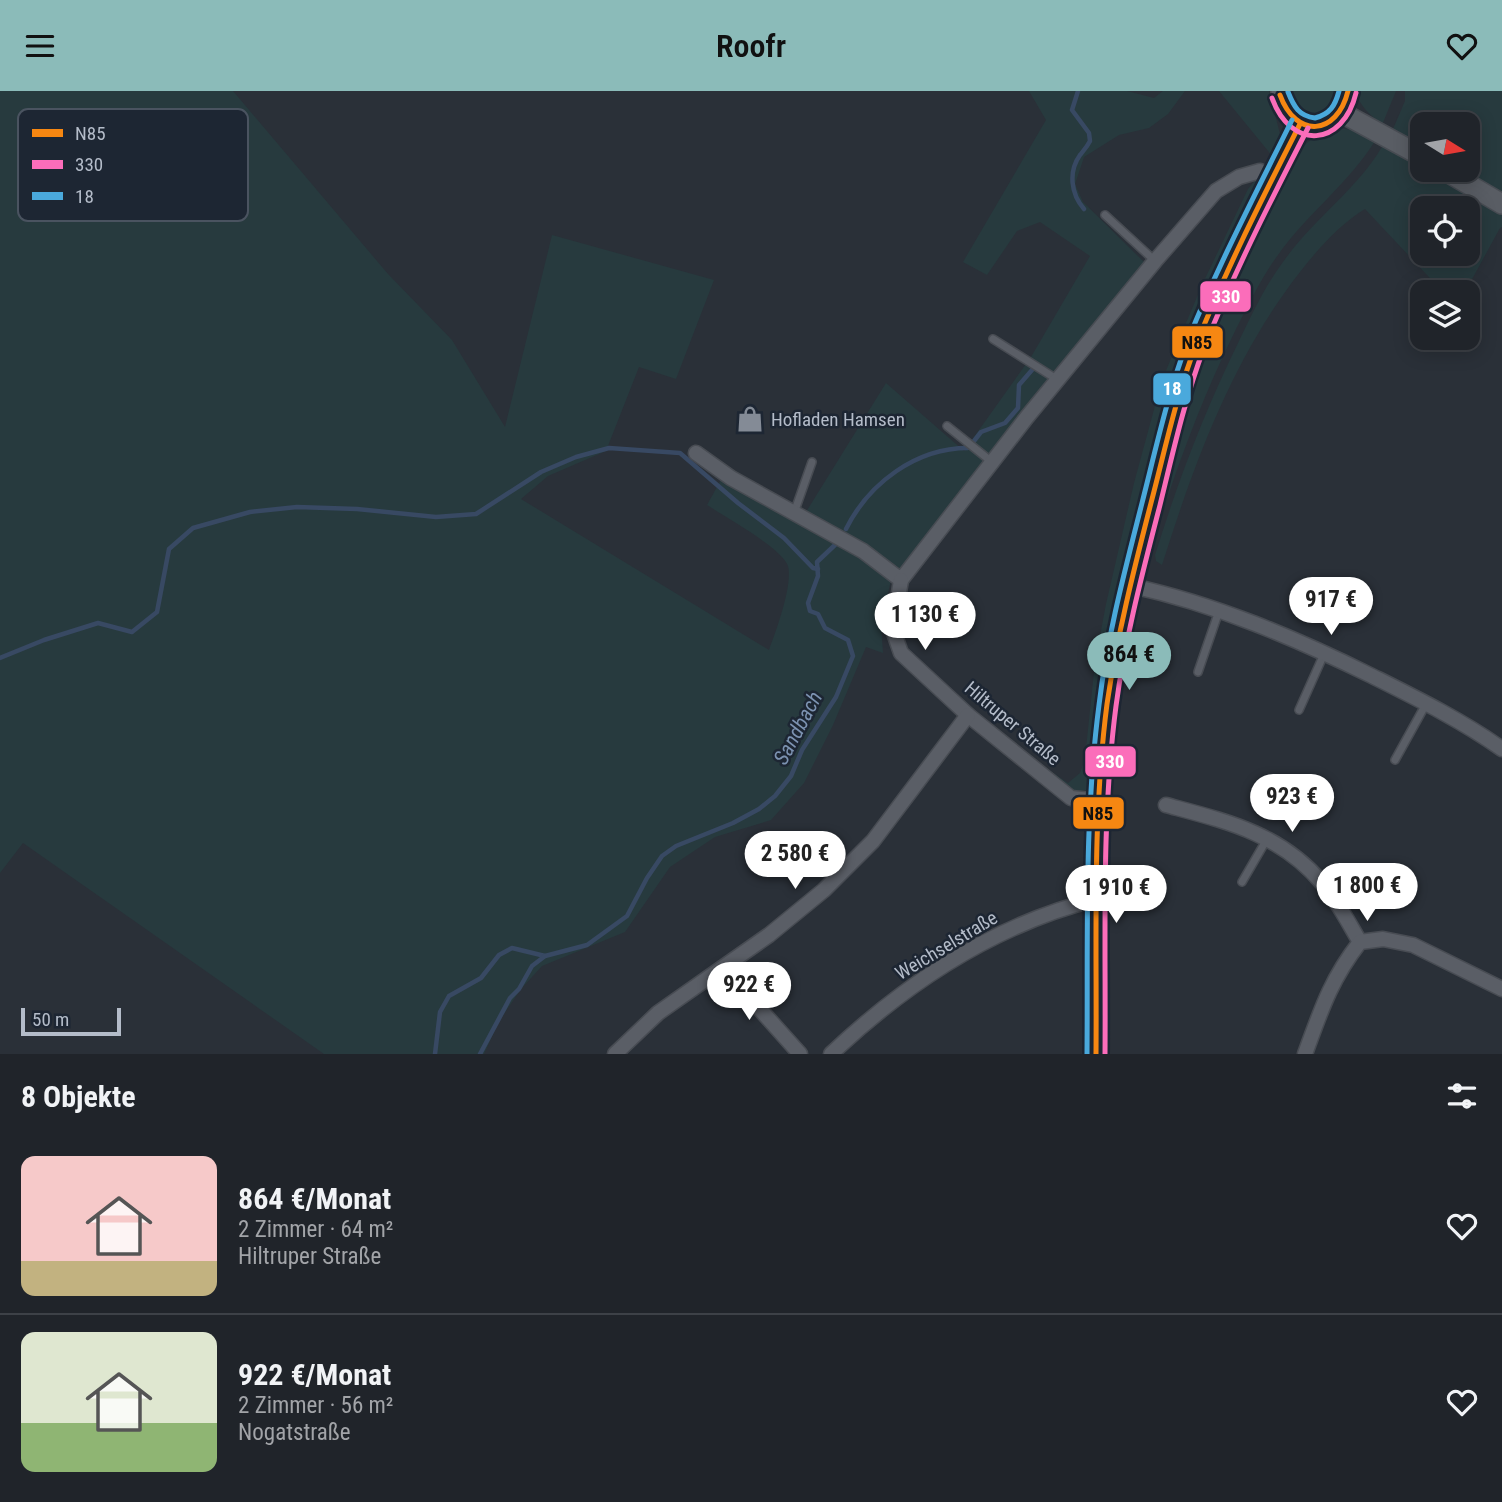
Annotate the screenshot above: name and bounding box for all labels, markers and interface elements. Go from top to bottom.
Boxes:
icon: menu [21,27,59,65]
text: Roofr [716,27,786,65]
icon: heart [1443,27,1481,65]
legend [18,109,248,221]
north arrow [1410,112,1480,182]
map controls [1410,112,1480,350]
text: N85 [75,122,106,145]
text: 330 [75,153,103,176]
text: 18 [75,185,94,208]
button: locate [1410,196,1480,266]
line badge: 330 [1199,280,1252,313]
button: layers [1410,280,1480,350]
text: 330 [1212,285,1240,308]
line badge: N85 [1171,325,1224,359]
text: N85 [1182,331,1212,354]
line badge: 18 [1152,372,1192,406]
text: 18 [1162,377,1182,400]
shop icon: Hofladen Hamsen [735,404,765,434]
place label: Hofladen Hamsen [771,408,905,431]
pin: 917 € [1282,577,1380,637]
text: 917 € [1305,586,1357,613]
pin: 1 130 € [860,593,990,652]
text: 1 130 € [891,601,959,628]
pin: 864 € [1080,633,1178,692]
text: 864 € [1103,641,1155,668]
street label: Hiltruper Straße [960,677,1065,770]
water label: Sandbach [769,687,827,769]
line badge: 330 [1084,745,1137,778]
text: 330 [1096,750,1124,773]
pin: 923 € [1243,775,1341,834]
text: 923 € [1266,783,1318,810]
line badge: N85 [1072,796,1125,830]
text: N85 [1083,802,1113,825]
pin: 2 580 € [730,831,860,891]
text: 2 580 € [761,840,829,867]
pin: 1 800 € [1302,863,1432,923]
pin: 1 910 € [1051,865,1181,925]
text: 1 800 € [1333,872,1401,899]
text: 1 910 € [1082,874,1150,901]
street label: Weichselstraße [891,906,1002,985]
pin: 922 € [700,963,798,1022]
text: 922 € [723,971,775,998]
scale bar [21,1005,121,1037]
text: 50 m [32,1008,69,1031]
icon: filters [1443,1077,1481,1115]
text: 8 Objekte [21,1079,136,1114]
text: 864 €/Monat [238,1181,391,1216]
icon: home [77,1184,161,1268]
icon: heart [1443,1207,1481,1245]
text: 2 Zimmer · 64 m² [238,1216,393,1243]
text: Hiltruper Straße [238,1243,381,1270]
text: 922 €/Monat [238,1357,391,1392]
icon: home [77,1360,161,1444]
icon: heart [1443,1383,1481,1421]
text: 2 Zimmer · 56 m² [238,1392,393,1419]
text: Nogatstraße [238,1419,351,1446]

